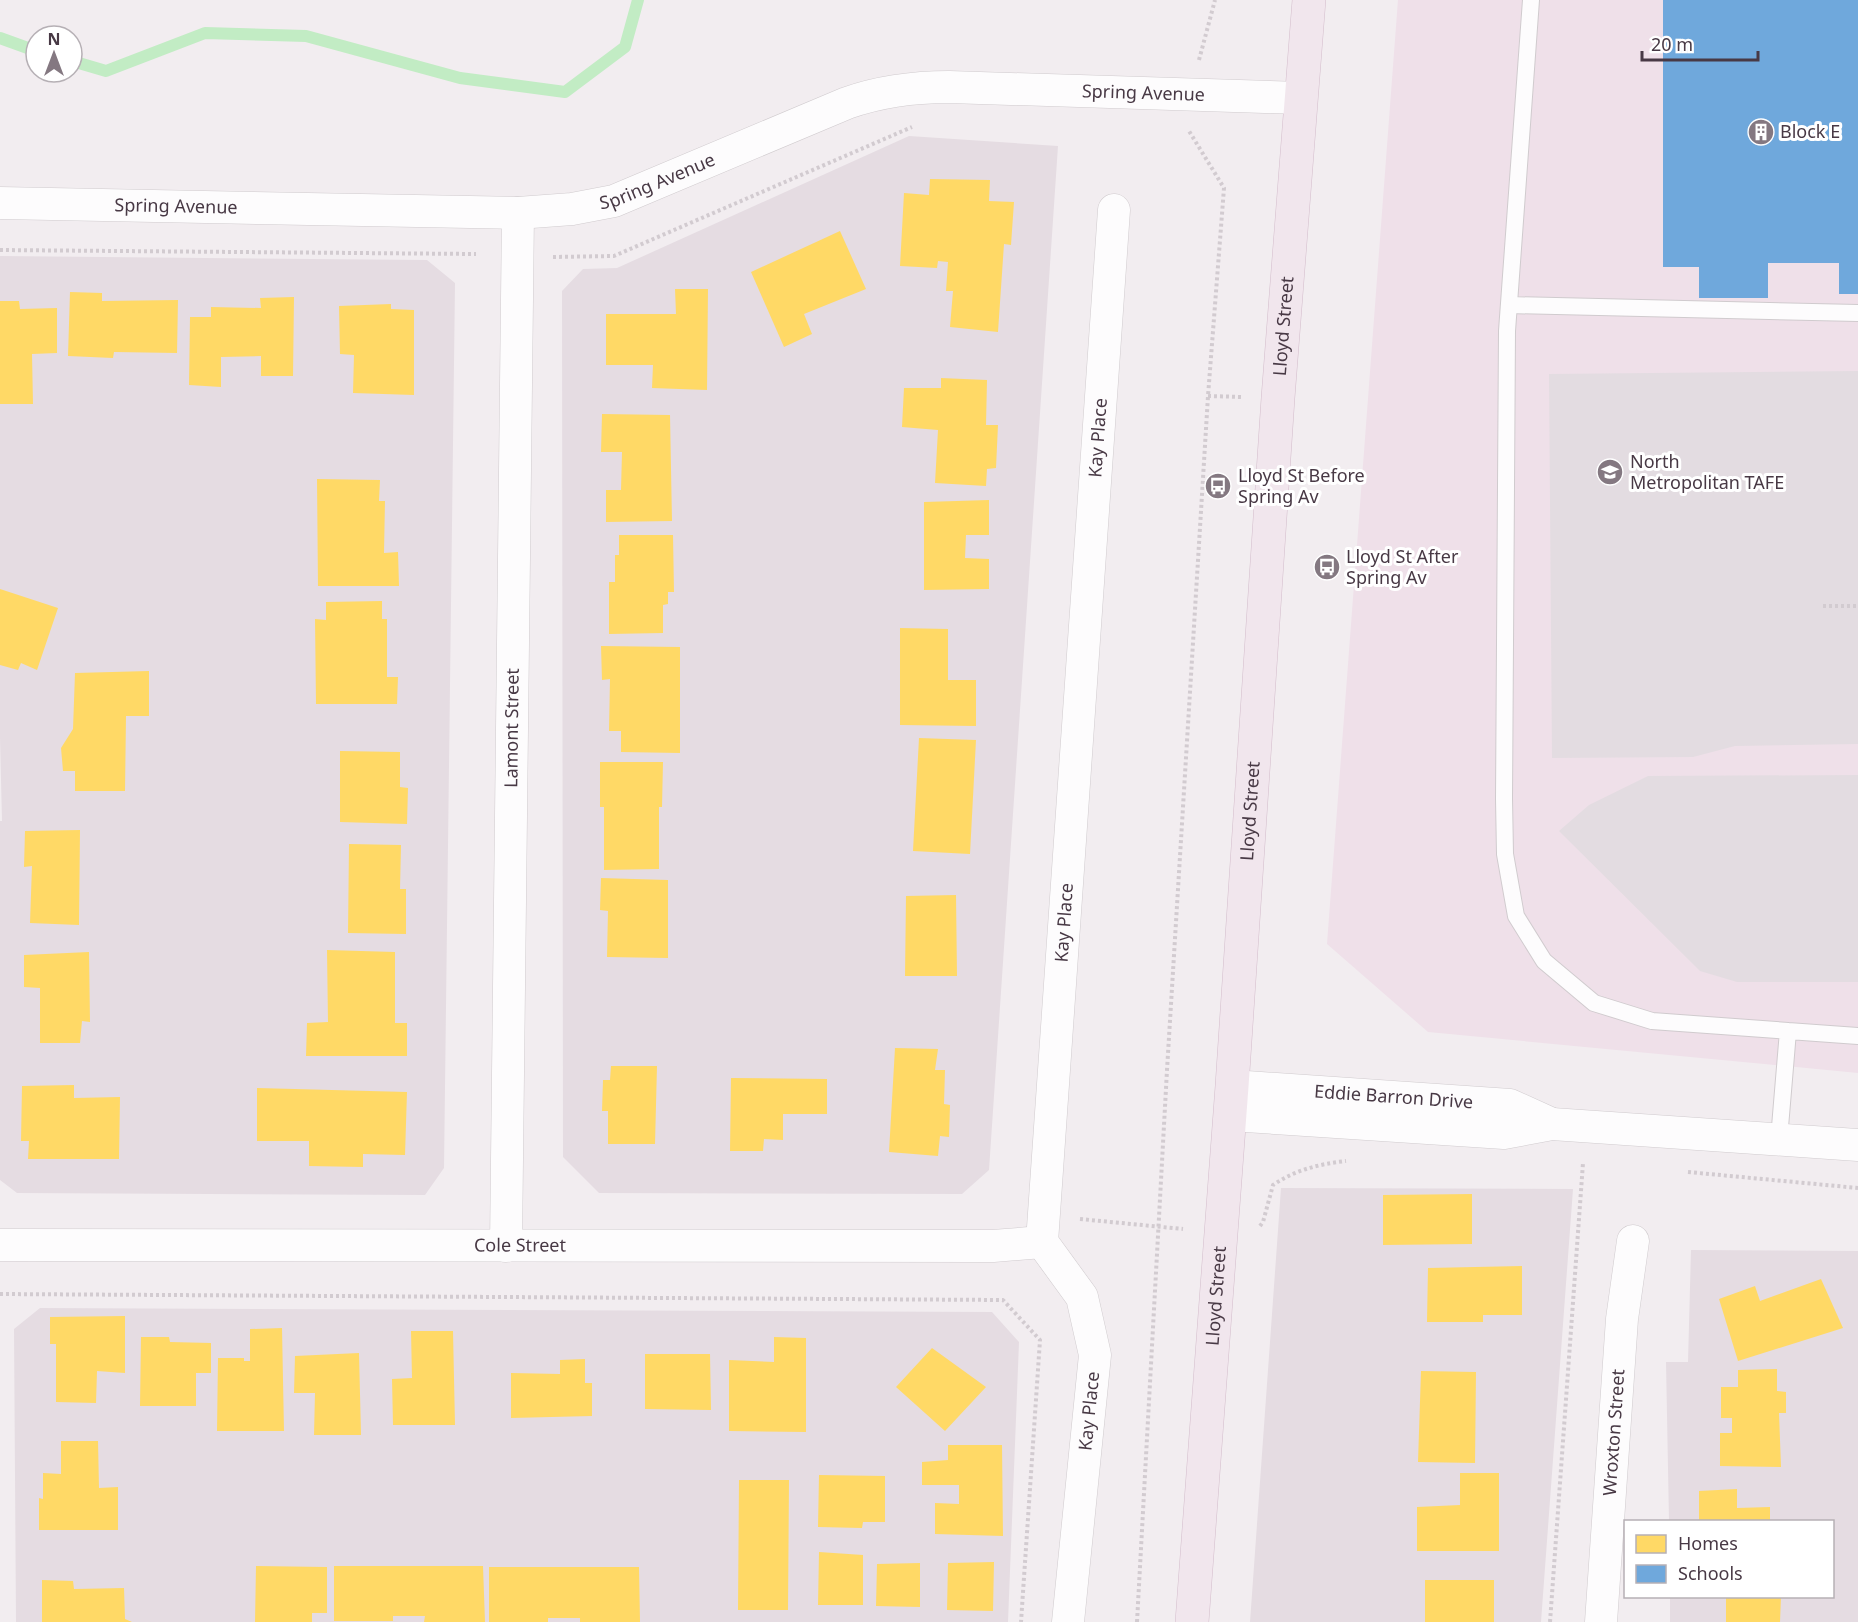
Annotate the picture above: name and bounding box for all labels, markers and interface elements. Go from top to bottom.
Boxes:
north arrow [24,24,84,84]
scale bar [1642,24,1758,62]
text: N [47,28,61,50]
text: 20 m [1651,32,1693,56]
street label: Spring Avenue [1081,78,1205,106]
building icon: Block E [1746,117,1776,147]
place label: Block E [1780,119,1840,143]
street label: Spring Avenue [597,147,718,215]
street label: Spring Avenue [114,192,238,219]
street label: Lloyd Street [1267,275,1298,377]
street label: Kay Place [1082,397,1112,478]
place label: North Metropolitan TAFE [1630,449,1784,494]
school or university icon: North Metropolitan TAFE [1595,457,1625,487]
place label: Lloyd St Before Spring Av [1238,463,1365,508]
bus stop icon: Lloyd St Before Spring Av [1203,471,1233,501]
place label: Lloyd St After Spring Av [1346,544,1459,589]
bus stop icon: Lloyd St After Spring Av [1312,552,1342,582]
street label: Lamont Street [498,667,524,788]
street label: Lloyd Street [1234,760,1265,862]
street label: Kay Place [1049,882,1078,963]
street label: Eddie Barron Drive [1313,1079,1474,1113]
street label: Cole Street [474,1232,567,1257]
street label: Lloyd Street [1200,1245,1231,1347]
street label: Wroxton Street [1597,1368,1630,1497]
street label: Kay Place [1072,1370,1104,1452]
legend [1624,1520,1834,1598]
text: Homes [1678,1531,1738,1555]
text: Schools [1678,1561,1743,1585]

